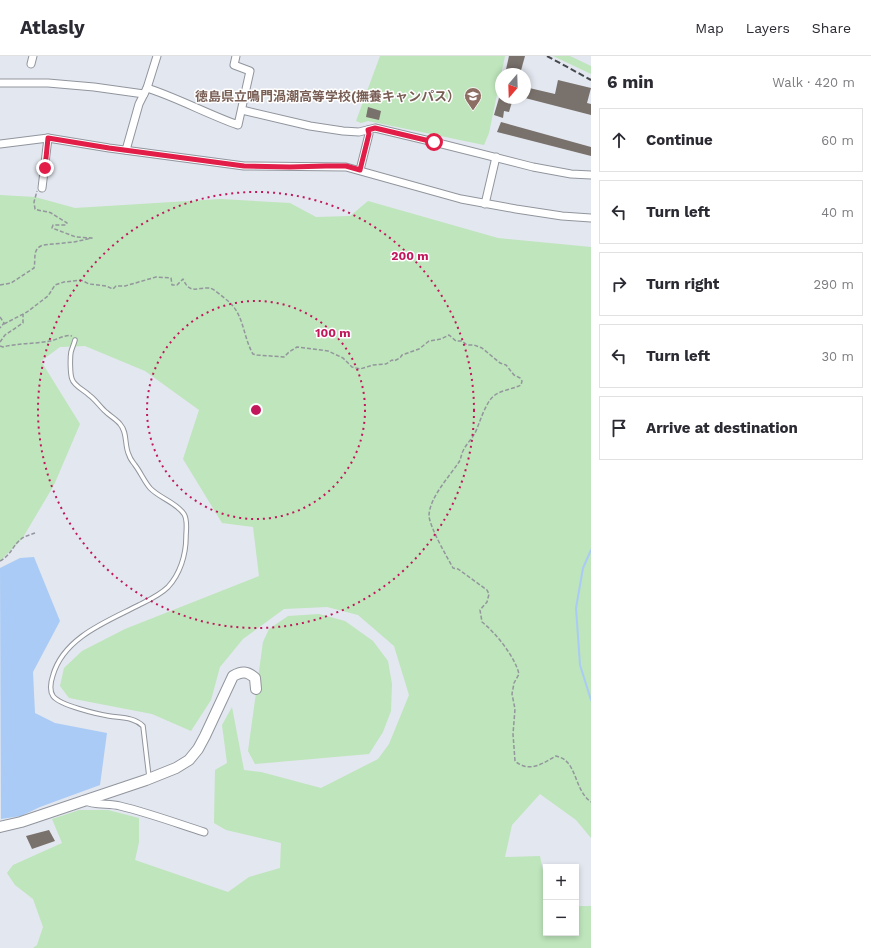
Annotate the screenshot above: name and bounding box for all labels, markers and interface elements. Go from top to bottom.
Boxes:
text: Atlasly [20,16,85,39]
text: Map [695,20,724,36]
text: Layers [746,20,790,36]
text: Share [812,20,851,36]
north arrow [495,68,531,104]
text: 6 min [607,72,654,92]
text: Walk · 420 m [772,75,855,90]
school or university icon: 徳島県立鳴門渦潮高等学校(撫養キャンパス） [463,86,483,111]
place label: 徳島県立鳴門渦潮高等学校(撫養キャンパス） [195,89,460,104]
icon: ahead [608,129,630,151]
text: Continue [646,131,713,149]
route start [425,133,443,151]
text: 60 m [821,133,854,148]
route end [36,159,54,177]
icon: left [608,201,630,223]
text: Turn left [646,203,710,221]
text: 40 m [821,205,854,220]
text: 200 m [391,249,429,263]
icon: right [608,273,630,295]
text: Turn right [646,275,719,293]
text: 290 m [813,277,854,292]
text: 100 m [315,326,351,340]
icon: left [608,345,630,367]
text: Turn left [646,347,710,365]
text: 30 m [822,349,854,364]
centre of rings [249,403,263,417]
icon: arrive [608,417,630,439]
text: Arrive at destination [646,419,798,437]
map controls [543,864,579,936]
button: + [543,864,579,900]
button: − [543,900,579,936]

